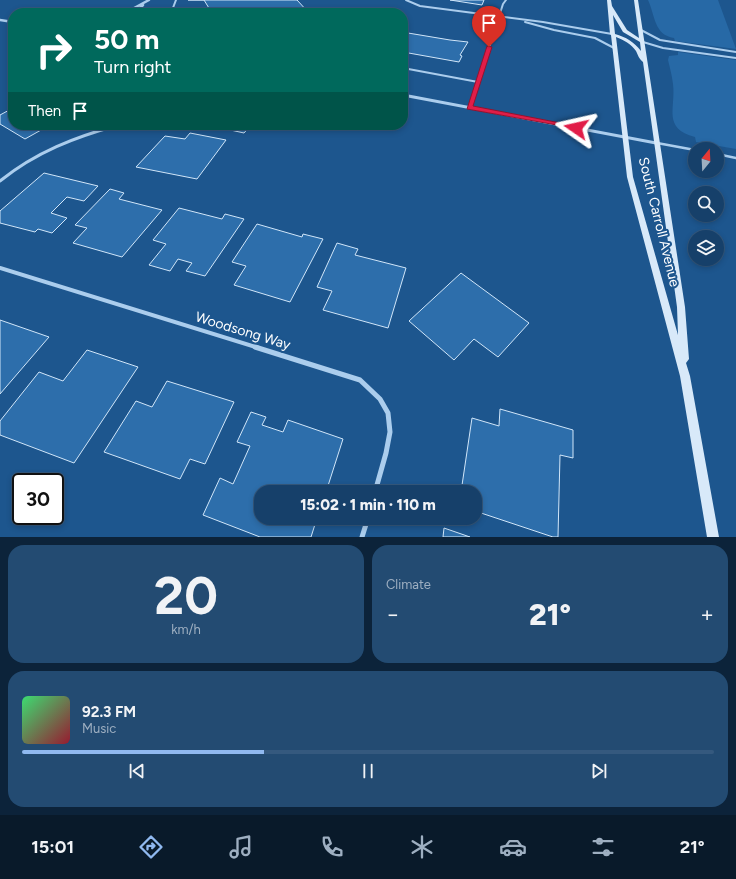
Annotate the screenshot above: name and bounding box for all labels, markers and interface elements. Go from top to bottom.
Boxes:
pin [472,6,506,47]
icon: arrive [478,12,500,34]
text: 50 m [94,22,160,56]
icon: right [28,24,80,76]
text: Turn right [94,56,171,78]
icon: arrive [69,100,91,122]
text: Then [28,102,61,120]
position arrow [555,107,597,149]
north arrow [688,142,724,178]
map controls [688,142,724,266]
street label: South Carroll Avenue [635,155,683,289]
button: search [688,186,724,222]
button: layers [688,230,724,266]
street label: Woodsong Way [193,308,293,354]
speed limit sign: 30 [12,473,64,525]
text: 15:02 · 1 min · 110 m [300,496,436,514]
text: 20 [154,565,218,627]
text: Climate [386,577,431,592]
text: 21° [529,596,571,633]
text: − [386,601,400,628]
text: + [700,601,714,628]
text: km/h [171,622,201,637]
text: 92.3 FM [82,703,136,721]
text: Music [82,721,116,736]
icon: previous [126,760,148,782]
icon: pause [357,760,379,782]
icon: next [588,760,610,782]
icon: directions [137,833,165,861]
icon: music [227,833,255,861]
icon: phone [318,833,346,861]
icon: climate [408,833,436,861]
icon: car [499,833,527,861]
icon: filters [589,833,617,861]
text: 15:01 [31,836,74,858]
text: 21° [680,836,705,858]

